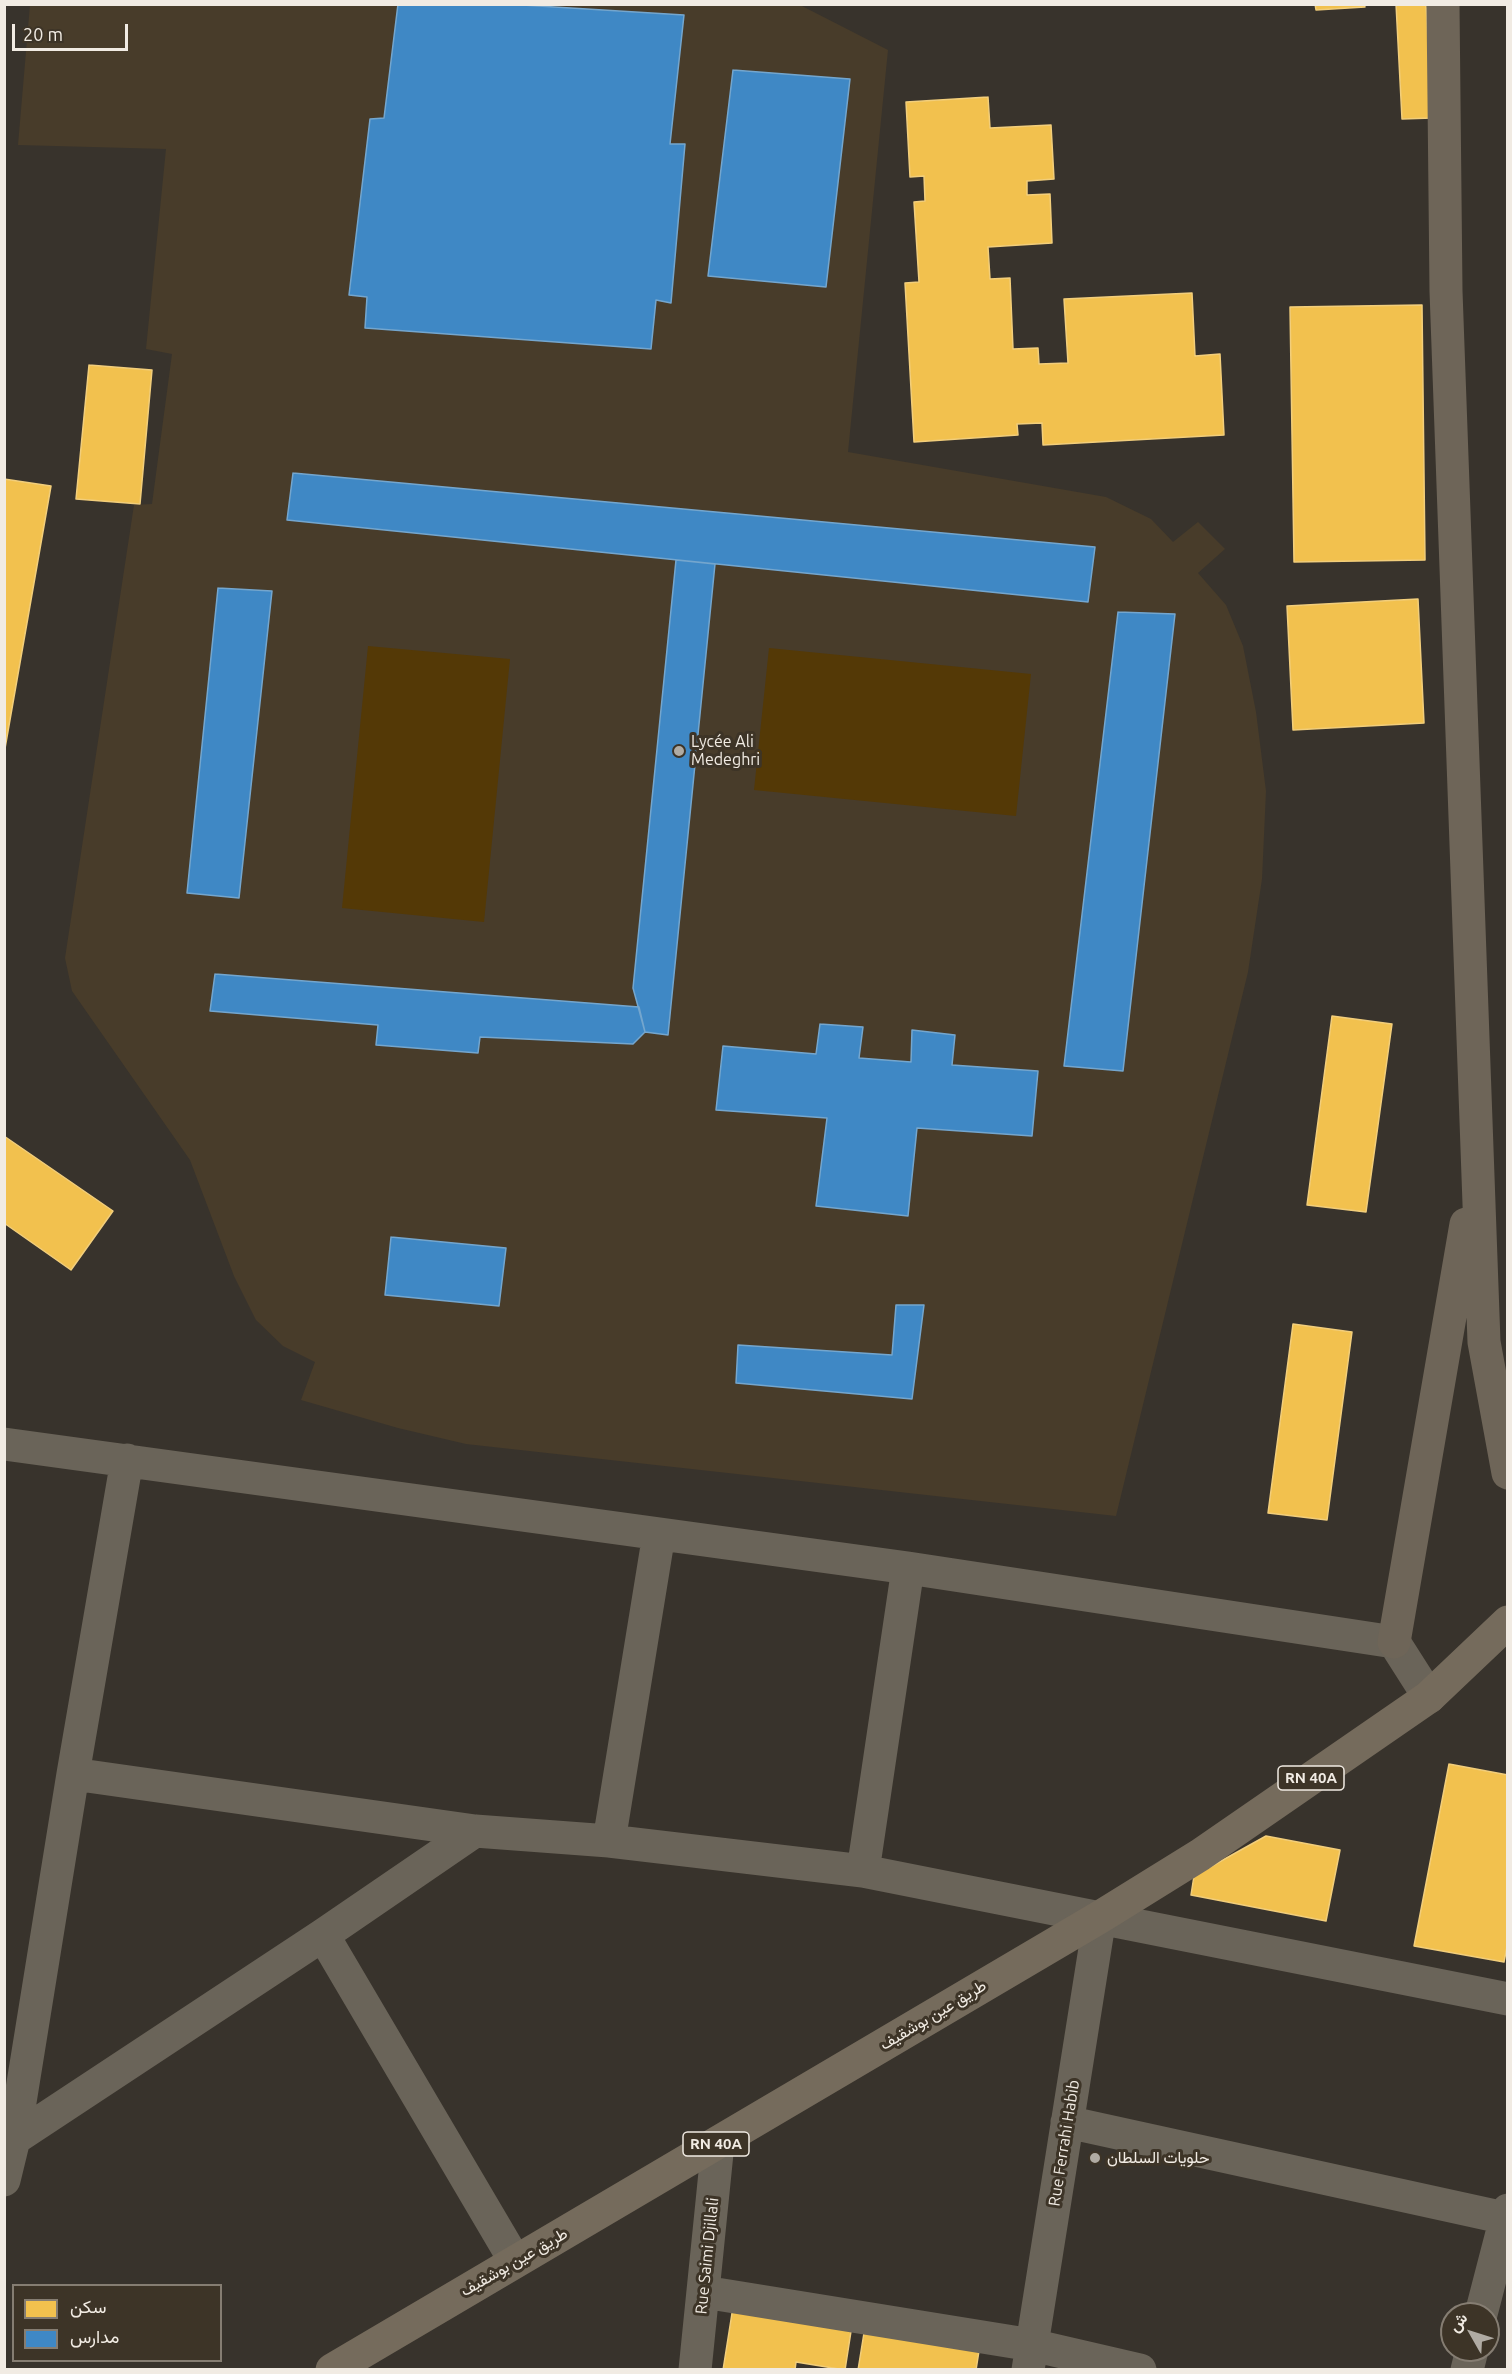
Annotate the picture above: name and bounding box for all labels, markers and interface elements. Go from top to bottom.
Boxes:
scale bar [15,12,130,50]
text: 20 m [23,24,63,44]
place label: Lycée Ali Medeghri [691,732,760,770]
marker: Lycée Ali Medeghri [672,744,686,758]
road number: RN 40A [1278,1766,1344,1790]
street label: طريق عين بوشقيف [876,1976,990,2054]
street label: Rue Ferrahi Habib [1045,2078,1083,2208]
road number: RN 40A [683,2132,749,2156]
place label: حلويات السلطان [1107,2148,1209,2168]
marker: حلويات السلطان [1088,2151,1102,2165]
street label: Rue Saimi Djillali [691,2197,723,2315]
street label: طريق عين بوشقيف [457,2224,571,2300]
legend [12,2284,222,2362]
text: سكن [70,2296,106,2316]
north arrow [1440,2302,1500,2362]
text: ش [1445,2309,1471,2335]
text: مدارس [70,2326,119,2346]

